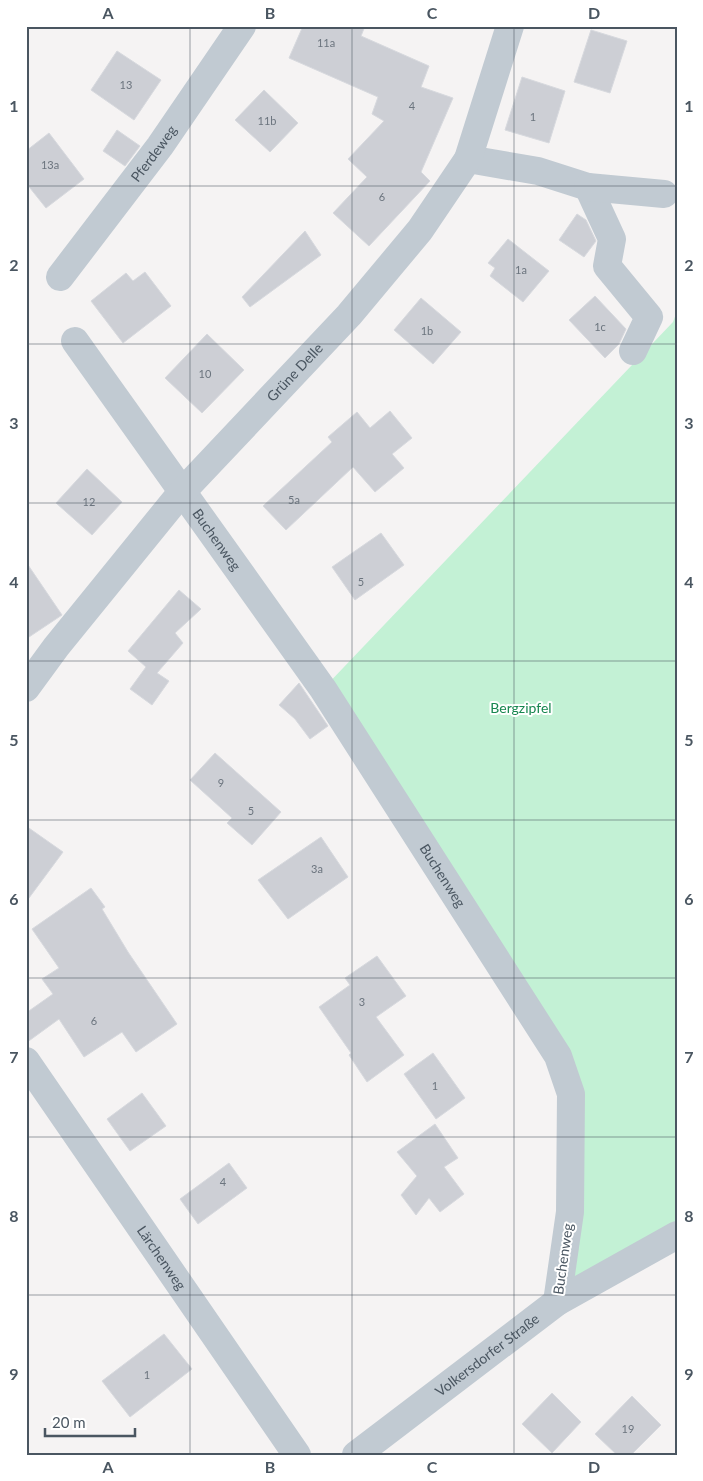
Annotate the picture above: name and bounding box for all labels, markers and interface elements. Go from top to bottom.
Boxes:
text: A [101,3,114,22]
text: B [265,3,275,22]
text: C [427,3,438,22]
text: D [588,3,600,22]
house number: 11a [317,36,335,49]
house number: 13 [120,78,132,91]
text: 1 [9,96,19,115]
text: 1 [684,96,694,115]
house number: 4 [409,99,416,112]
house number: 1 [530,110,536,123]
house number: 11b [258,114,276,127]
street label: Pferdeweg [127,122,180,185]
house number: 13a [41,158,59,171]
house number: 6 [379,190,385,203]
text: 2 [9,255,19,274]
text: 2 [684,255,694,274]
house number: 1a [515,263,527,276]
house number: 1c [594,320,606,333]
house number: 1b [421,324,433,337]
street label: Grüne Delle [263,339,326,405]
house number: 10 [199,367,212,380]
text: 3 [9,413,19,432]
text: 3 [684,413,694,432]
house number: 5a [288,493,300,506]
house number: 12 [83,495,95,508]
street label: Buchenweg [189,505,245,574]
text: 4 [9,572,19,591]
text: 4 [684,572,694,591]
house number: 5 [358,575,364,588]
park label: Bergzipfel [490,699,552,716]
text: 5 [9,730,19,749]
text: 5 [684,730,694,749]
house number: 9 [218,776,224,789]
house number: 5 [248,804,254,817]
street label: Buchenweg [416,841,470,910]
house number: 3a [311,862,323,875]
text: 6 [9,889,19,908]
text: 6 [684,889,694,908]
house number: 3 [359,995,365,1008]
house number: 6 [91,1014,97,1027]
text: 7 [9,1047,19,1066]
text: 7 [684,1047,694,1066]
house number: 1 [432,1079,438,1092]
house number: 4 [220,1175,227,1188]
text: 8 [9,1206,19,1225]
text: 8 [684,1206,694,1225]
street label: Lärchenweg [134,1222,190,1293]
street label: Buchenweg [549,1222,576,1296]
street label: Volkersdorfer Straße [432,1310,542,1400]
text: 9 [9,1364,19,1383]
text: 9 [684,1364,694,1383]
house number: 1 [144,1368,150,1381]
scale bar [45,1406,135,1438]
text: 20 m [52,1413,86,1431]
house number: 19 [622,1422,634,1435]
text: A [101,1457,114,1476]
text: B [265,1457,275,1476]
text: C [427,1457,438,1476]
text: D [588,1457,600,1476]

